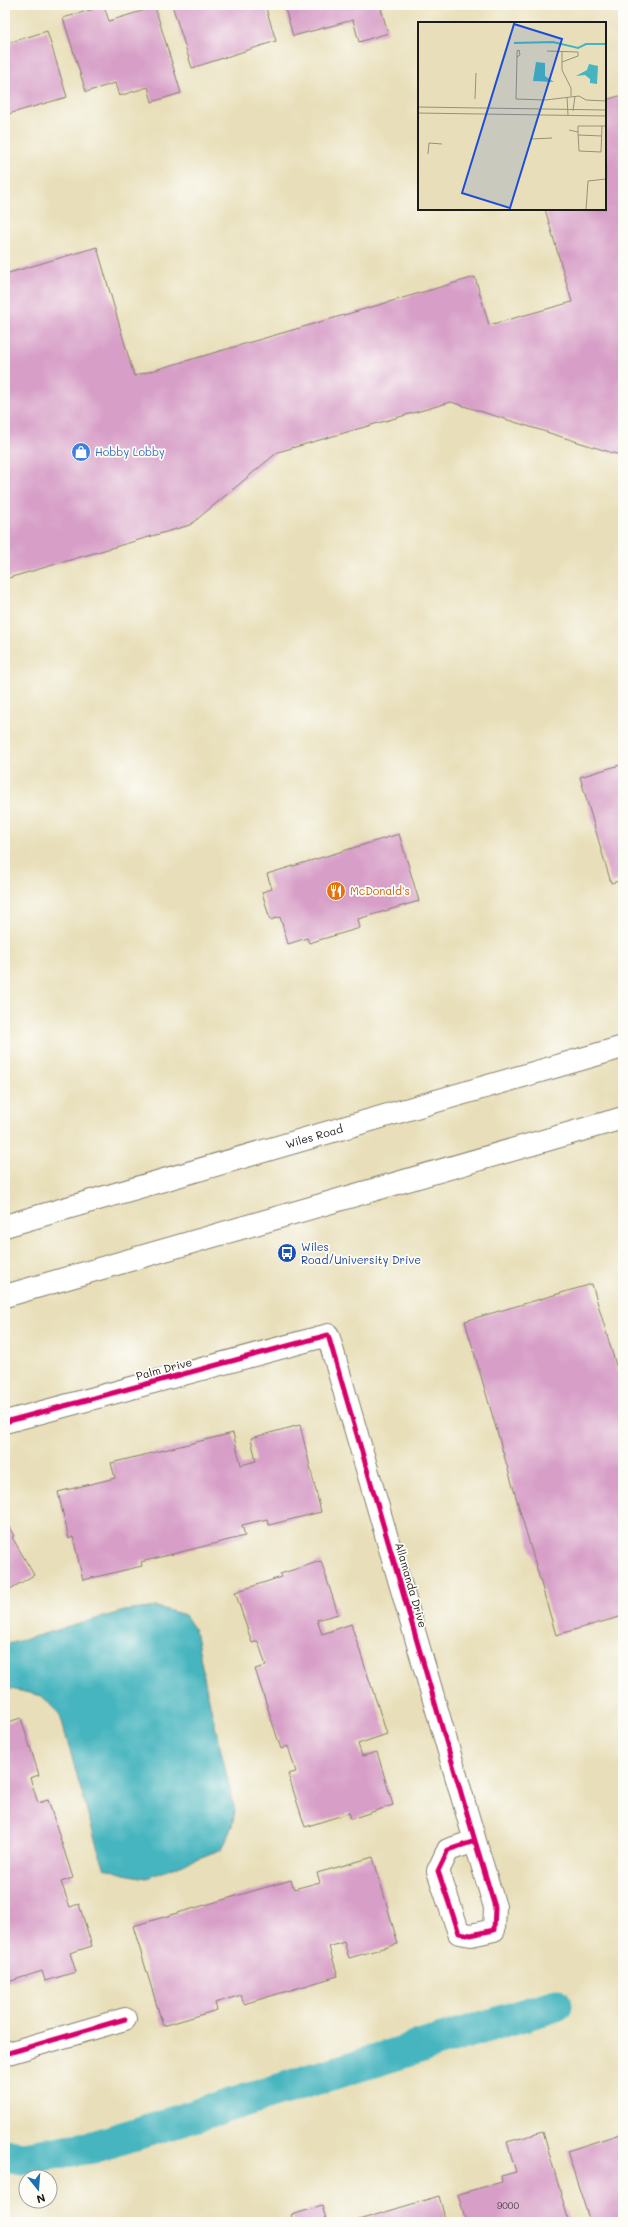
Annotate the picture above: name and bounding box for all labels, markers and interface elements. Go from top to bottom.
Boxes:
inset map [418,22,606,210]
shop icon: Hobby Lobby [70,441,92,463]
place label: Hobby Lobby [95,444,165,459]
restaurant icon: McDonald's [325,880,347,902]
place label: McDonald's [350,883,410,898]
street label: Wiles Road [284,1121,345,1151]
place label: Wiles Road/University Drive [301,1239,421,1267]
bus stop icon: Wiles Road/University Drive [276,1242,298,1264]
street label: Palm Drive [134,1354,194,1383]
street label: Allamanda Drive [392,1540,431,1629]
north arrow [18,2169,58,2209]
text: N [35,2191,47,2207]
house number: 9000 [497,2200,519,2211]

